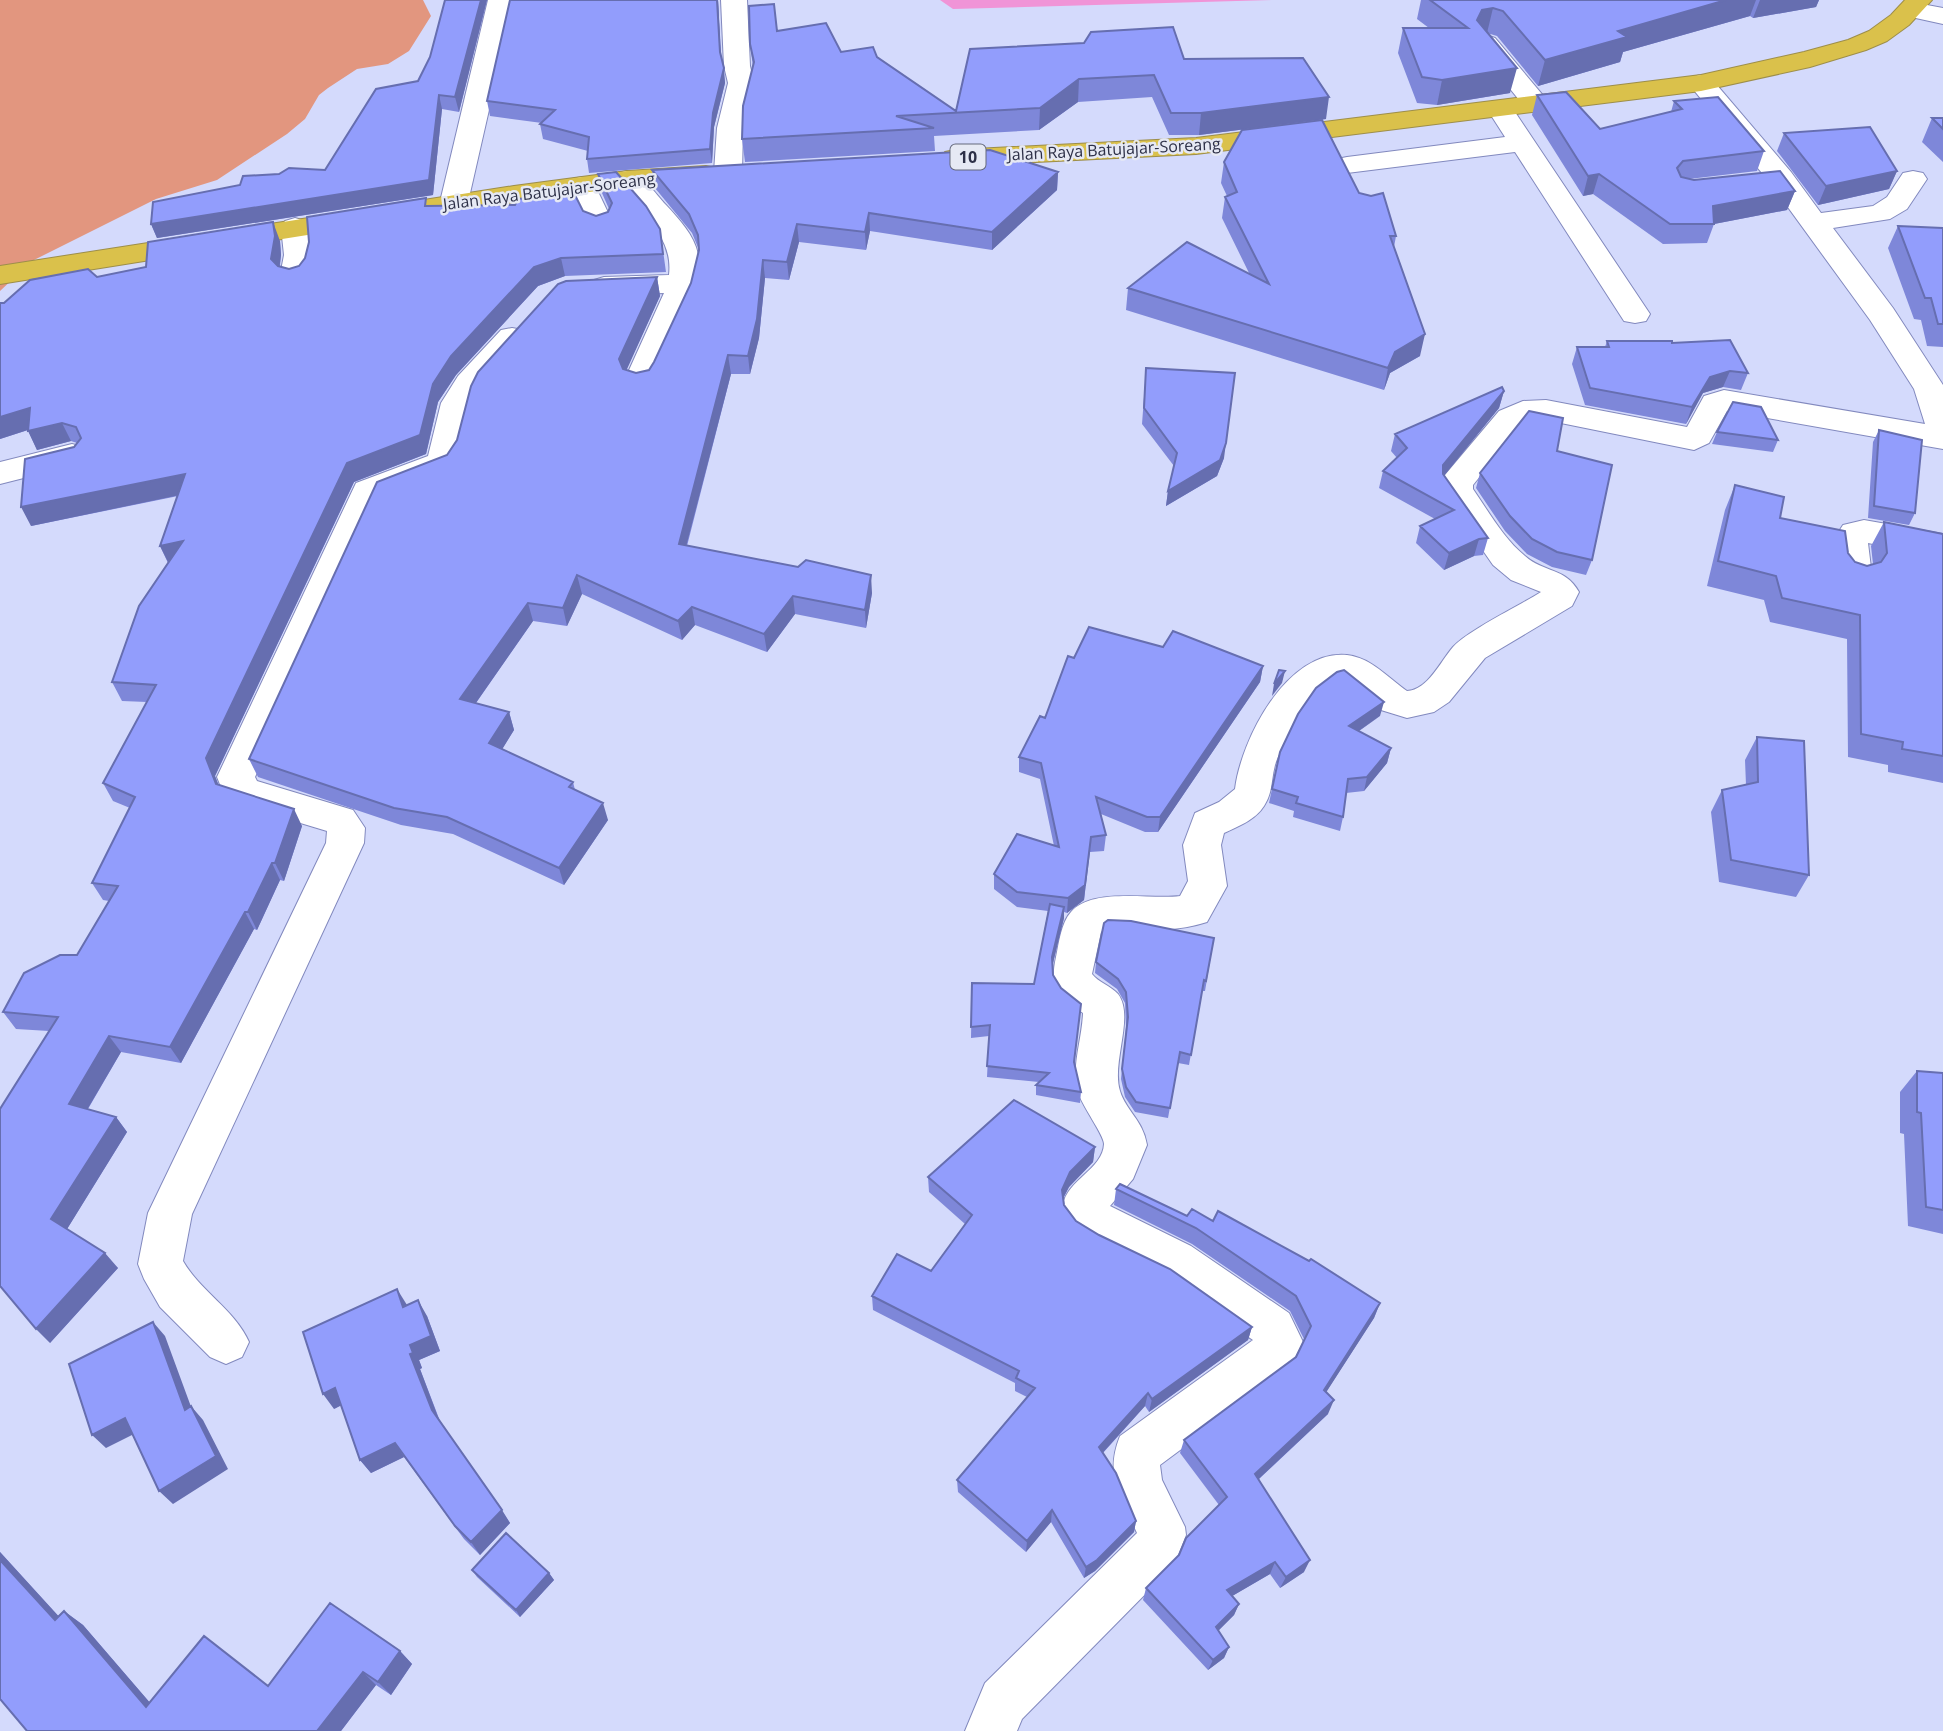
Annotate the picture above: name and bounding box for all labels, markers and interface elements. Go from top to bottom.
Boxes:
street label: Jalan Raya Batujajar-Soreang [1005,132,1221,166]
road number: 10 [950,144,986,169]
street label: Jalan Raya Batujajar-Soreang [440,167,657,215]

